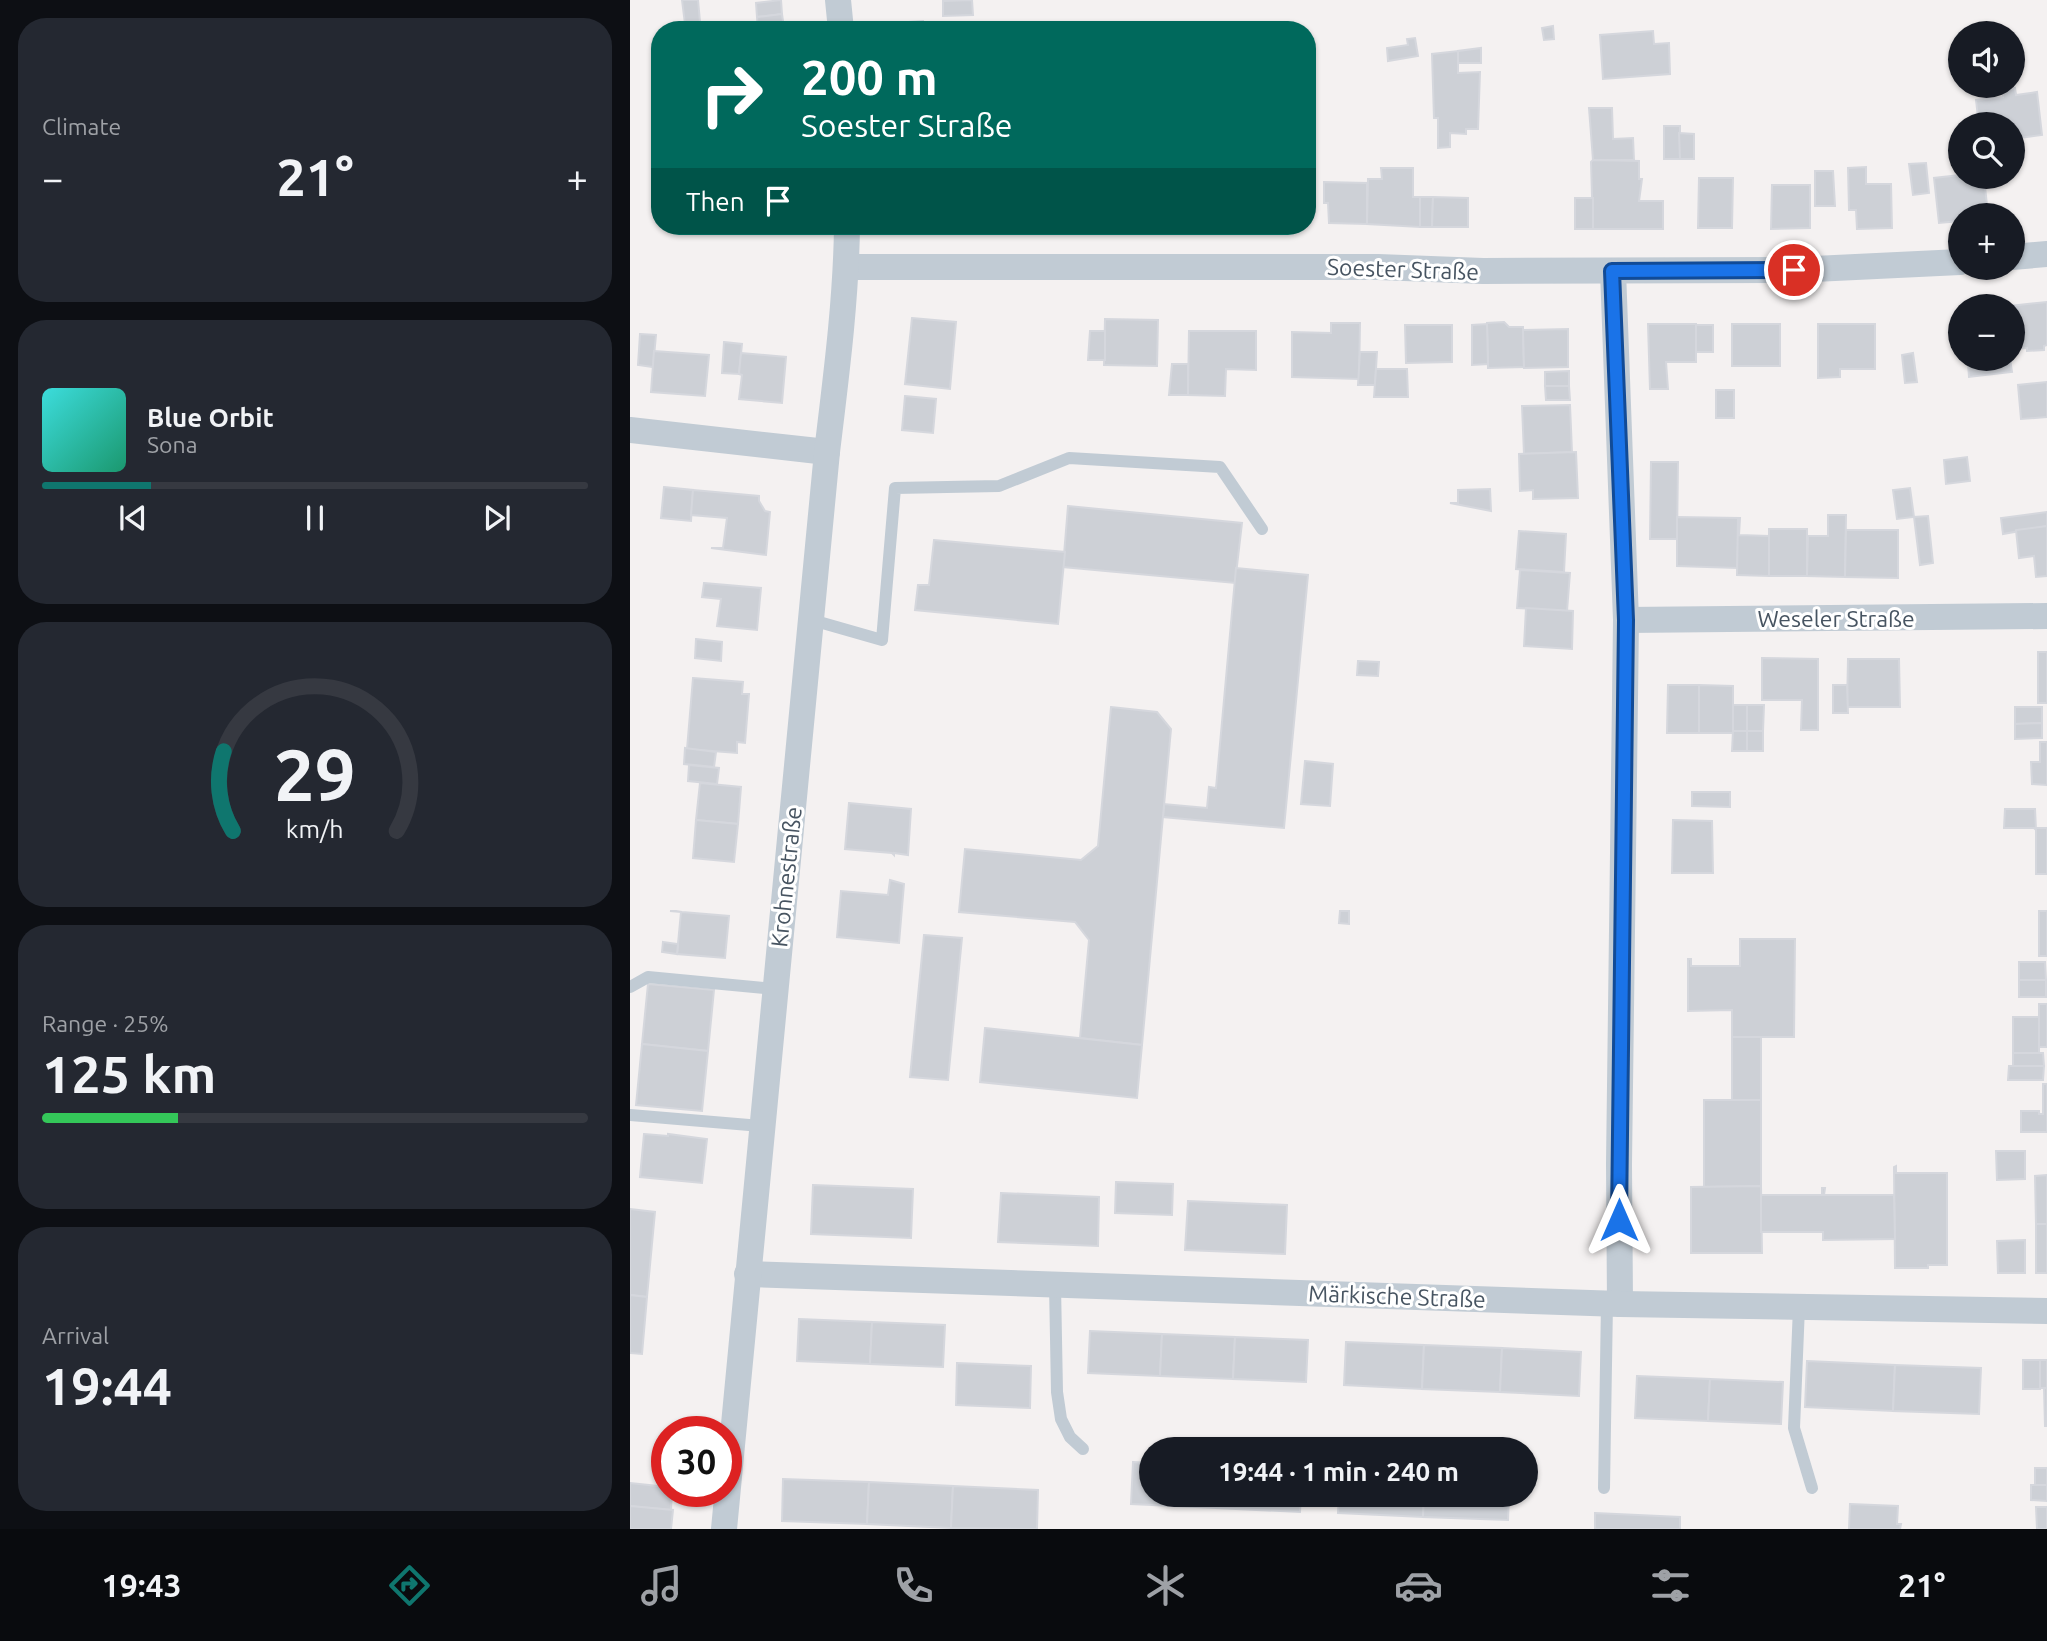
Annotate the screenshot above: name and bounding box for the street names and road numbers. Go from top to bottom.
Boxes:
street label: Soester Straße [1327,254,1479,284]
street label: Weseler Straße [1757,606,1915,631]
street label: Krohnestraße [766,805,806,949]
street label: Märkische Straße [1308,1280,1486,1312]

